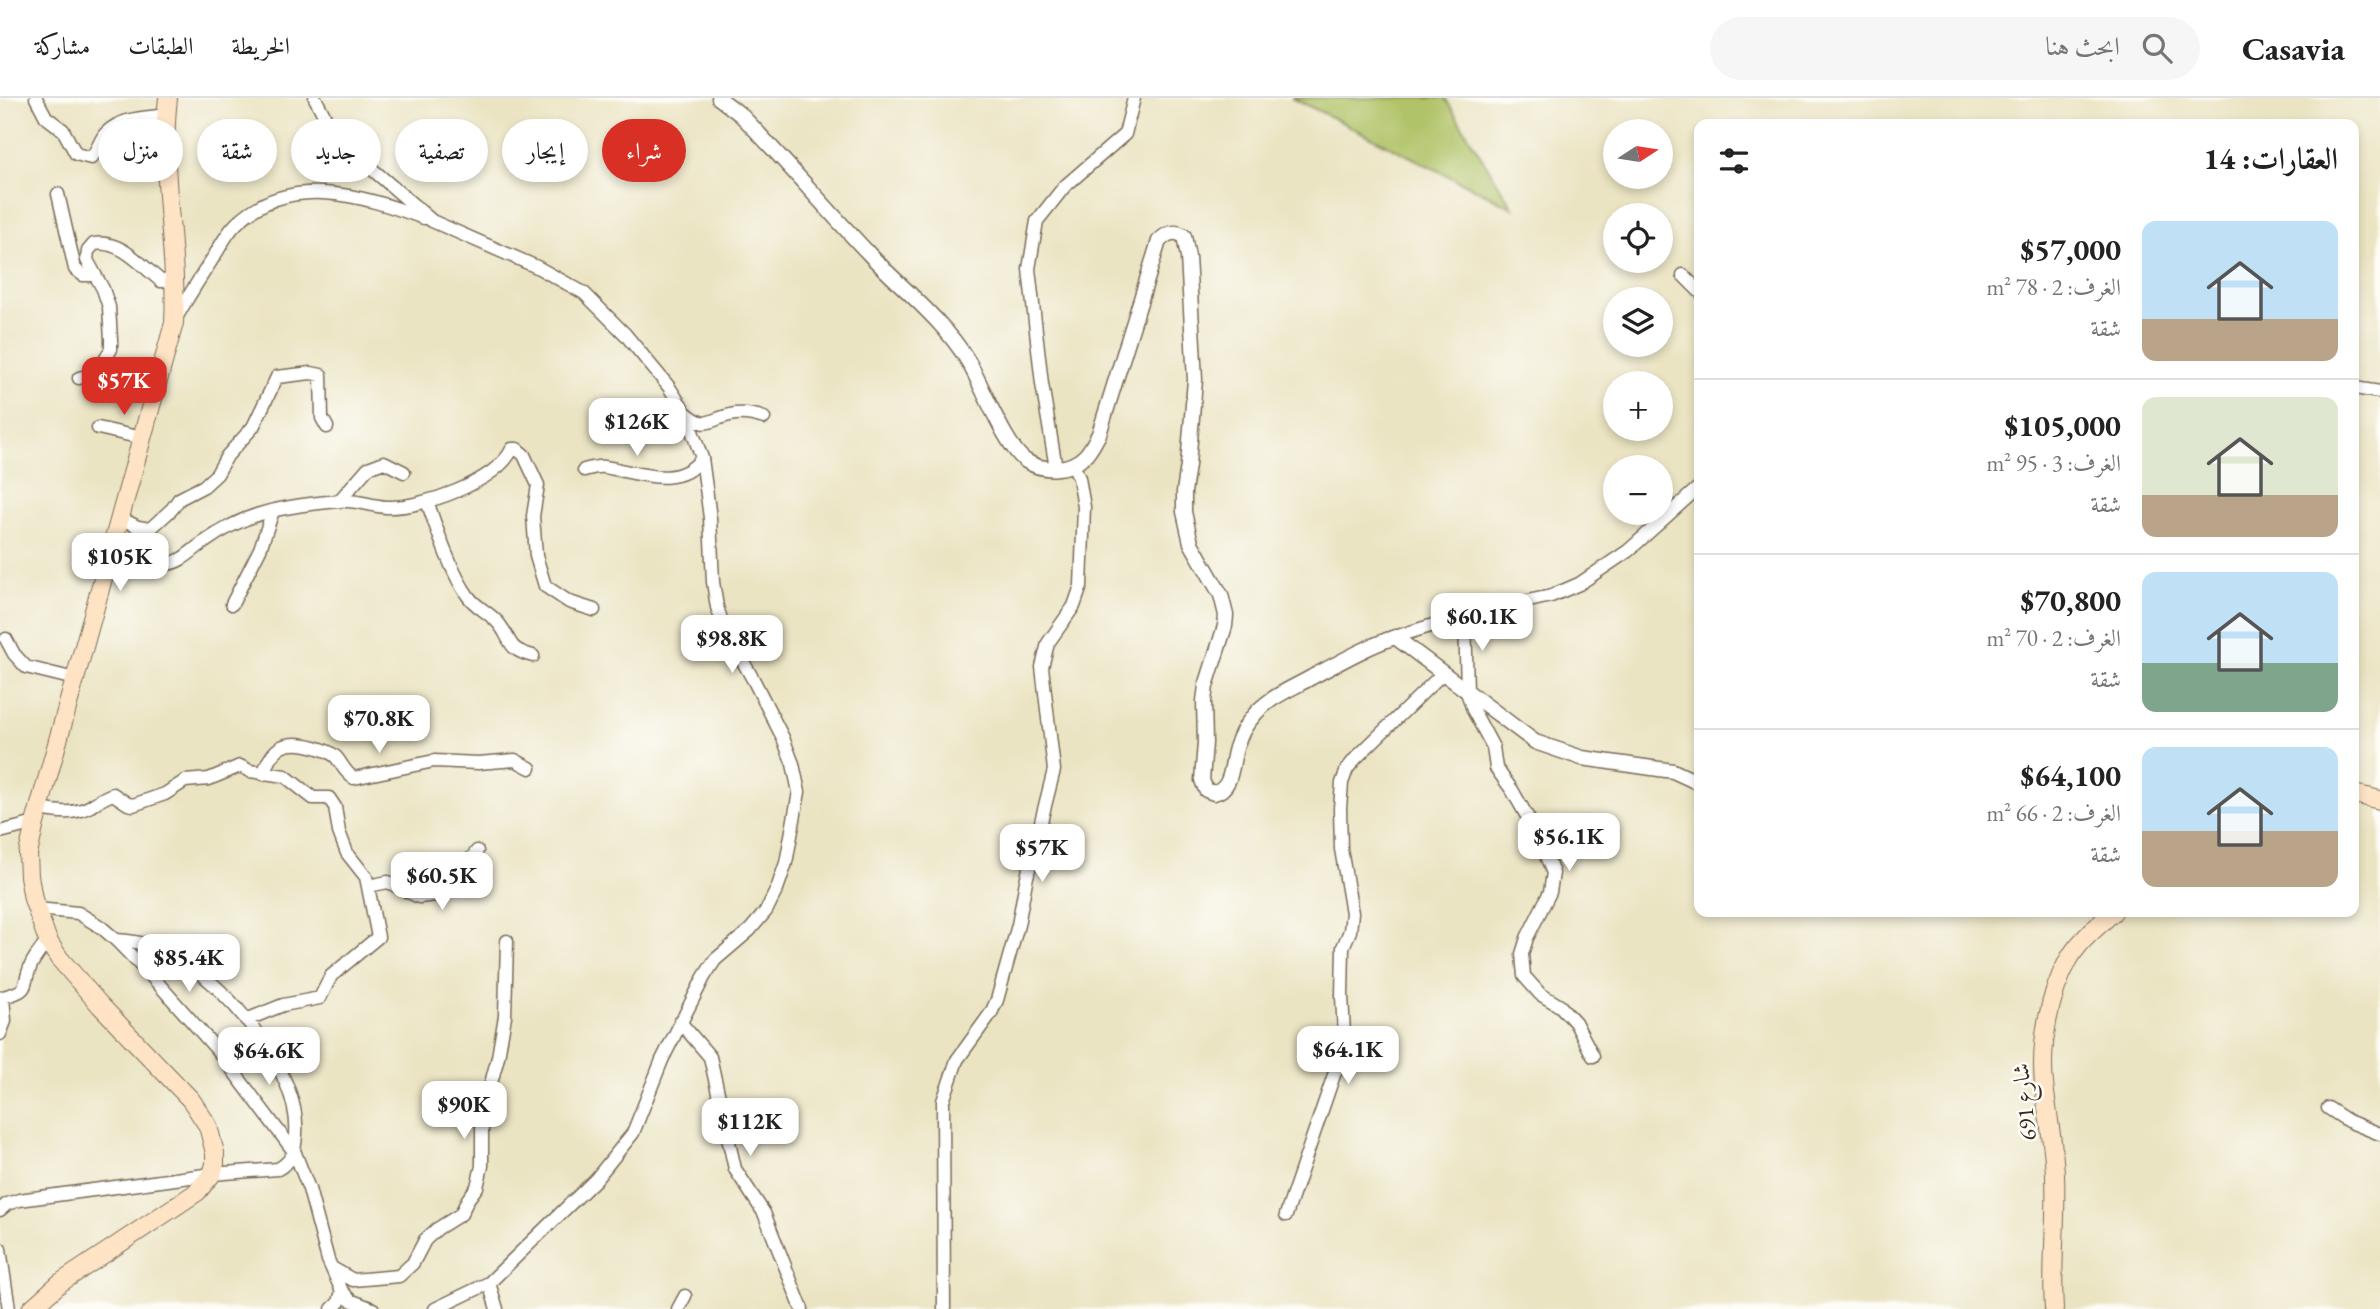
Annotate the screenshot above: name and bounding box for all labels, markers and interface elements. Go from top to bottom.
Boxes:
search box [1710,17,2200,80]
text: Casavia [2242,27,2345,70]
text: ابحث هنا [2045,29,2120,63]
icon: search [2138,29,2176,67]
text: مشاركة [35,30,90,61]
text: الطبقات [128,30,194,61]
text: الخريطة [232,30,290,61]
chip: منزل [98,119,183,182]
chip: شقة [197,119,277,182]
chip: جديد [291,119,381,182]
chip: تصفية [395,119,488,182]
chip: إيجار [502,119,588,182]
chip: شراء [602,119,686,182]
north arrow [1603,119,1673,189]
map controls [1603,119,1673,525]
text: العقارات: 14 [2203,139,2338,178]
icon: filters [1715,142,1753,180]
button: locate [1603,203,1673,273]
text: $57,000 [2020,230,2121,269]
icon: home [2198,249,2282,333]
text: الغرف: 2 · 78 m² [1986,272,2121,302]
button: layers [1603,287,1673,357]
text: شقة [2091,313,2121,343]
pin: $57K [83,358,165,417]
text: $57K [98,365,150,395]
button: + [1603,371,1673,441]
pin: $126K [588,398,686,458]
text: $126K [605,406,669,436]
text: $105,000 [2005,406,2121,445]
icon: home [2198,425,2282,509]
text: الغرف: 3 · 95 m² [1986,448,2121,478]
button: − [1603,455,1673,525]
text: شقة [2091,489,2121,519]
pin: $105K [71,533,169,593]
text: $105K [88,541,152,571]
text: $70,800 [2020,581,2121,620]
pin: $60.1K [1425,594,1539,653]
icon: home [2198,600,2282,684]
text: $60.1K [1447,601,1517,631]
pin: $98.8K [675,616,789,675]
text: $98.8K [697,623,767,653]
text: الغرف: 2 · 70 m² [1986,623,2121,653]
text: شقة [2091,664,2121,694]
pin: $70.8K [322,696,436,755]
text: $70.8K [344,703,414,733]
text: $64,100 [2020,756,2121,795]
icon: home [2198,775,2282,859]
text: الغرف: 2 · 66 m² [1986,798,2121,828]
pin: $56.1K [1512,814,1626,873]
text: $56.1K [1534,821,1604,851]
pin: $57K [1001,824,1083,884]
text: $57K [1016,832,1068,862]
text: شقة [2091,839,2121,869]
pin: $60.5K [385,852,499,912]
text: $60.5K [407,860,477,890]
pin: $85.4K [132,934,246,994]
text: $85.4K [154,942,224,972]
pin: $64.1K [1291,1026,1405,1086]
pin: $64.6K [212,1028,326,1087]
text: $64.1K [1313,1034,1383,1064]
text: $64.6K [234,1035,304,1065]
street label: شارع 691 [2005,1061,2048,1142]
pin: $90K [423,1082,505,1141]
text: $90K [438,1089,490,1119]
pin: $112K [701,1098,799,1158]
text: $112K [718,1106,782,1136]

